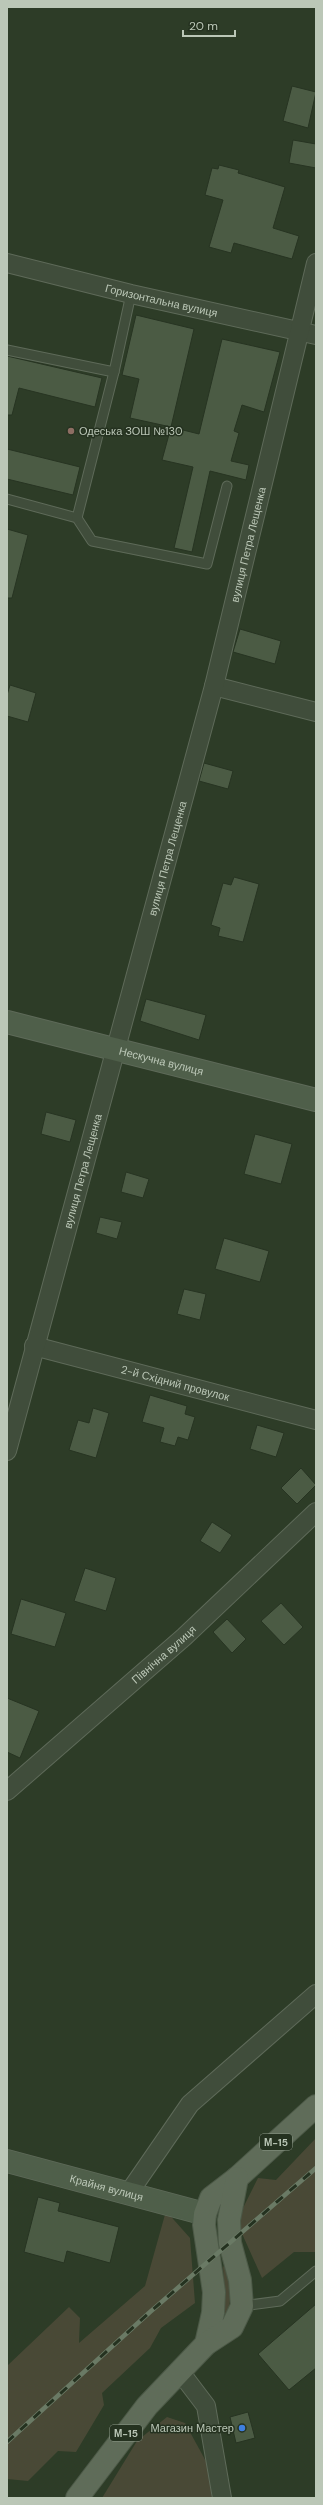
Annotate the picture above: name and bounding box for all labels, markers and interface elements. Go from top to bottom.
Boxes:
scale bar [183,12,235,38]
text: 20 m [189,18,218,34]
street label: Горизонтальна вулиця [104,281,219,320]
place label: Одеська ЗОШ №130 [79,424,183,438]
marker: Одеська ЗОШ №130 [66,426,76,436]
street label: вулиця Петра Лещенка [227,485,269,604]
street label: вулиця Петра Лещенка [145,799,190,917]
street label: Нескучна вулиця [117,1044,205,1078]
street label: вулиця Петра Лещенка [61,1111,105,1230]
street label: 2-й Східний провулок [119,1362,231,1404]
street label: Північна вулиця [129,1622,199,1686]
road number: М-15 [260,2134,292,2150]
street label: Крайня вулиця [68,2171,145,2204]
place label: Магазин Мастер [151,2421,234,2435]
marker: Магазин Мастер [237,2423,247,2433]
road number: М-15 [110,2425,142,2441]

